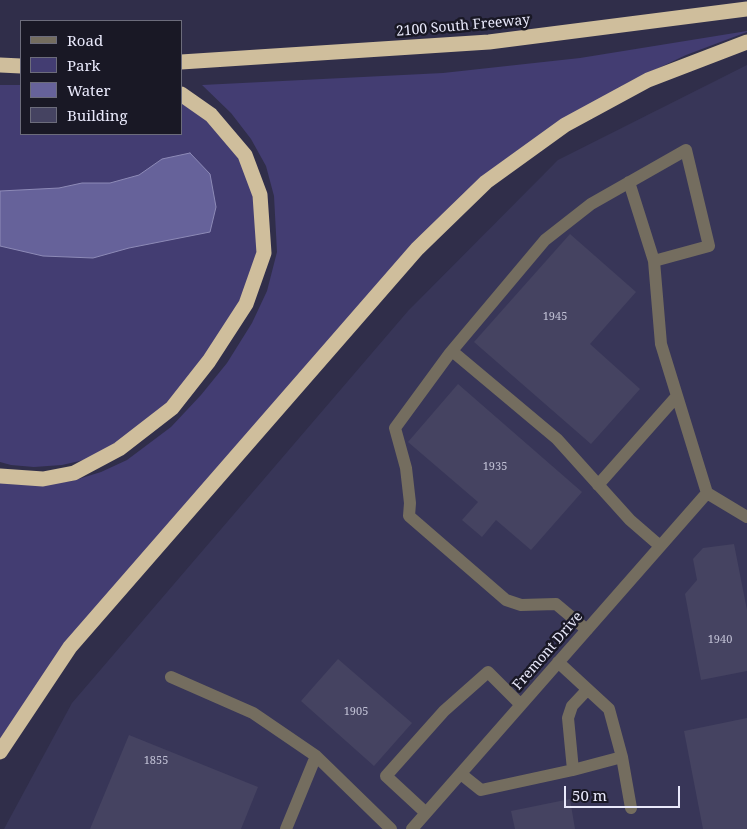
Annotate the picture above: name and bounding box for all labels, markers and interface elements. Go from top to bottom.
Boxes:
street label: 2100 South Freeway [395,12,531,40]
legend [20,20,182,135]
text: Road [67,30,103,50]
text: Park [67,55,100,75]
text: Water [67,80,110,100]
text: Building [67,105,128,125]
house number: 1945 [543,310,567,324]
house number: 1935 [483,460,507,474]
street label: Fremont Drive [509,608,587,694]
house number: 1940 [708,633,732,647]
house number: 1905 [344,705,368,719]
house number: 1855 [144,754,168,768]
scale bar [567,776,683,808]
text: 50 m [572,785,607,805]

